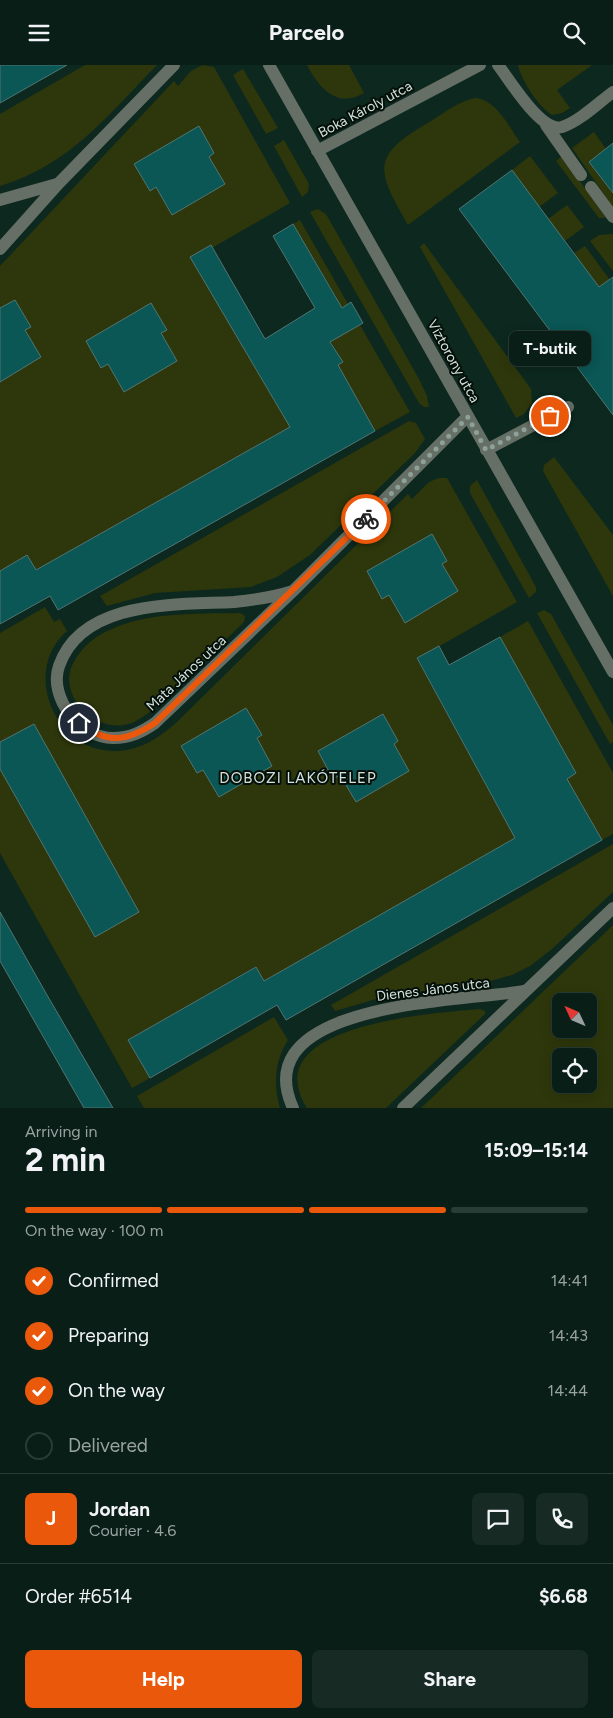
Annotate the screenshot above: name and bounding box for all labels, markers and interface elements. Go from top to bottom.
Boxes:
icon: menu [25,19,53,47]
text: Parcelo [269,19,344,46]
icon: search [560,19,588,47]
street label: Boka Károly utca [315,78,415,141]
street label: Víztorony utca [424,317,483,406]
callout: T-butik [509,331,591,366]
text: T-butik [523,339,577,358]
pin [529,395,571,437]
icon: bag [536,402,564,430]
courier [341,494,391,544]
icon: bike [352,505,380,533]
street label: Mata János utca [143,632,230,715]
pin [58,702,100,744]
icon: home [65,709,93,737]
district label: DOBOZI LAKÓTELEP [219,769,377,787]
street label: Dienes János utca [375,974,491,1005]
north arrow [552,993,598,1037]
map controls [552,993,597,1093]
button: locate [552,1048,597,1093]
text: Arriving in [25,1122,97,1141]
text: 15:09–15:14 [485,1139,588,1162]
text: 2 min [25,1141,106,1179]
text: On the way · 100 m [25,1221,163,1240]
icon: check [25,1267,53,1295]
text: Confirmed [68,1269,159,1292]
text: 14:41 [551,1271,588,1290]
icon: check [25,1322,53,1350]
text: Preparing [68,1324,149,1347]
text: 14:43 [549,1326,588,1345]
icon: check [25,1377,53,1405]
text: On the way [68,1379,165,1402]
text: 14:44 [548,1381,588,1400]
text: Delivered [68,1434,148,1457]
button: chat [472,1493,524,1545]
button: phone [536,1493,588,1545]
text: Jordan [89,1498,150,1521]
text: J [46,1507,56,1530]
text: Courier · 4.6 [89,1521,176,1540]
text: Order #6514 [25,1585,132,1608]
text: $6.68 [539,1585,588,1608]
button: Help [25,1650,302,1708]
button: Share [312,1650,588,1708]

